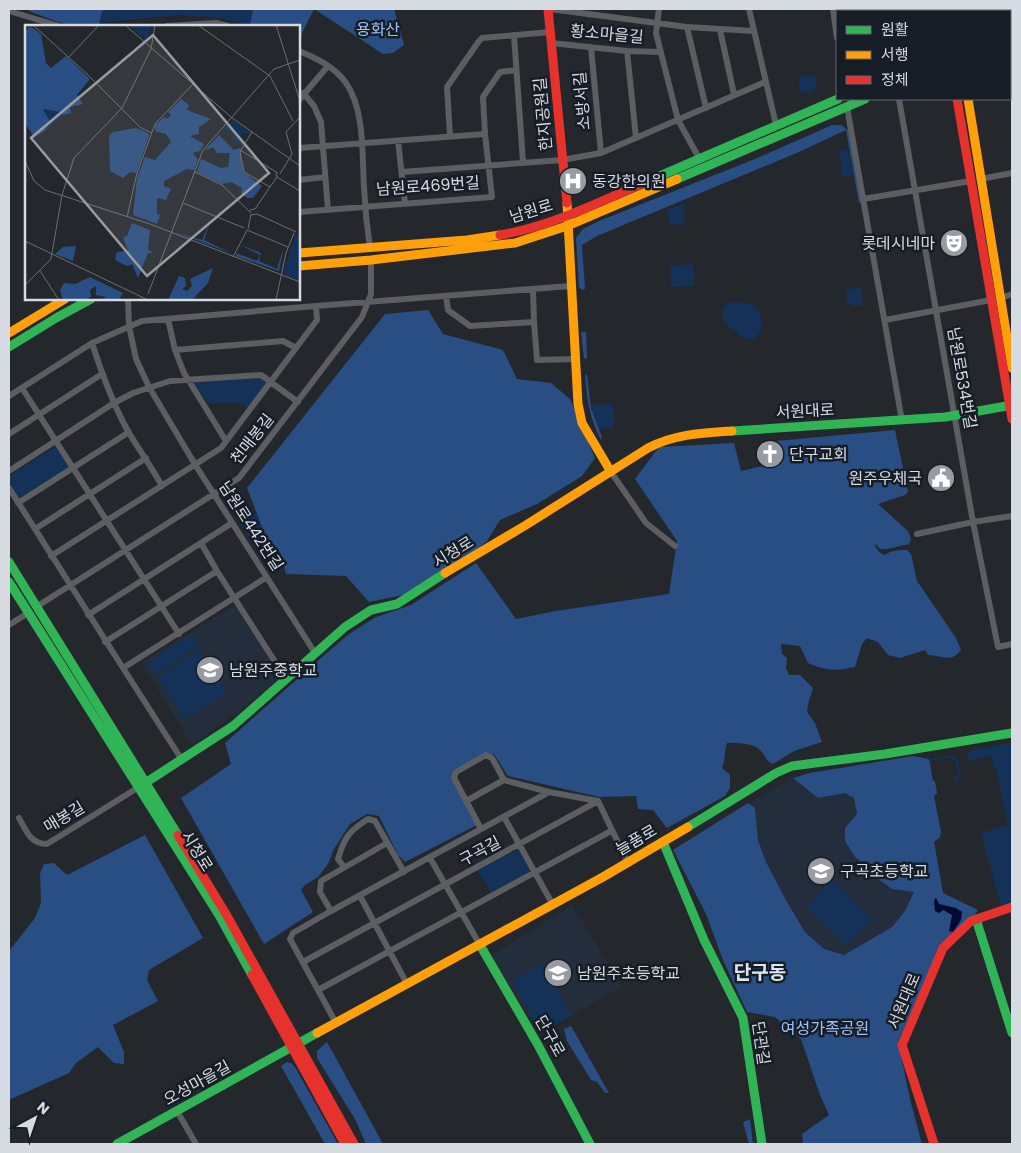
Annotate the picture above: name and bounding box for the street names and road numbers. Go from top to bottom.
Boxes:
street label: 황소마을길 [569,19,645,49]
street label: 소방서길 [568,71,596,131]
street label: 한지공원길 [528,76,558,152]
street label: 남원로469번길 [375,171,481,201]
street label: 남원로 [507,193,556,228]
street label: 남원로534번길 [942,325,982,431]
street label: 서원대로 [775,398,835,424]
street label: 천매봉길 [225,409,279,469]
street label: 남원로442번길 [213,477,289,575]
street label: 시청로 [428,530,478,573]
street label: 매봉길 [39,796,89,838]
street label: 늘품로 [611,819,661,861]
street label: 시청로 [176,826,219,876]
street label: 구곡길 [455,830,505,872]
street label: 서원대로 [882,969,926,1033]
street label: 단구로 [529,1011,571,1061]
street label: 단관길 [747,1020,775,1066]
street label: 오성마을길 [159,1055,235,1111]

